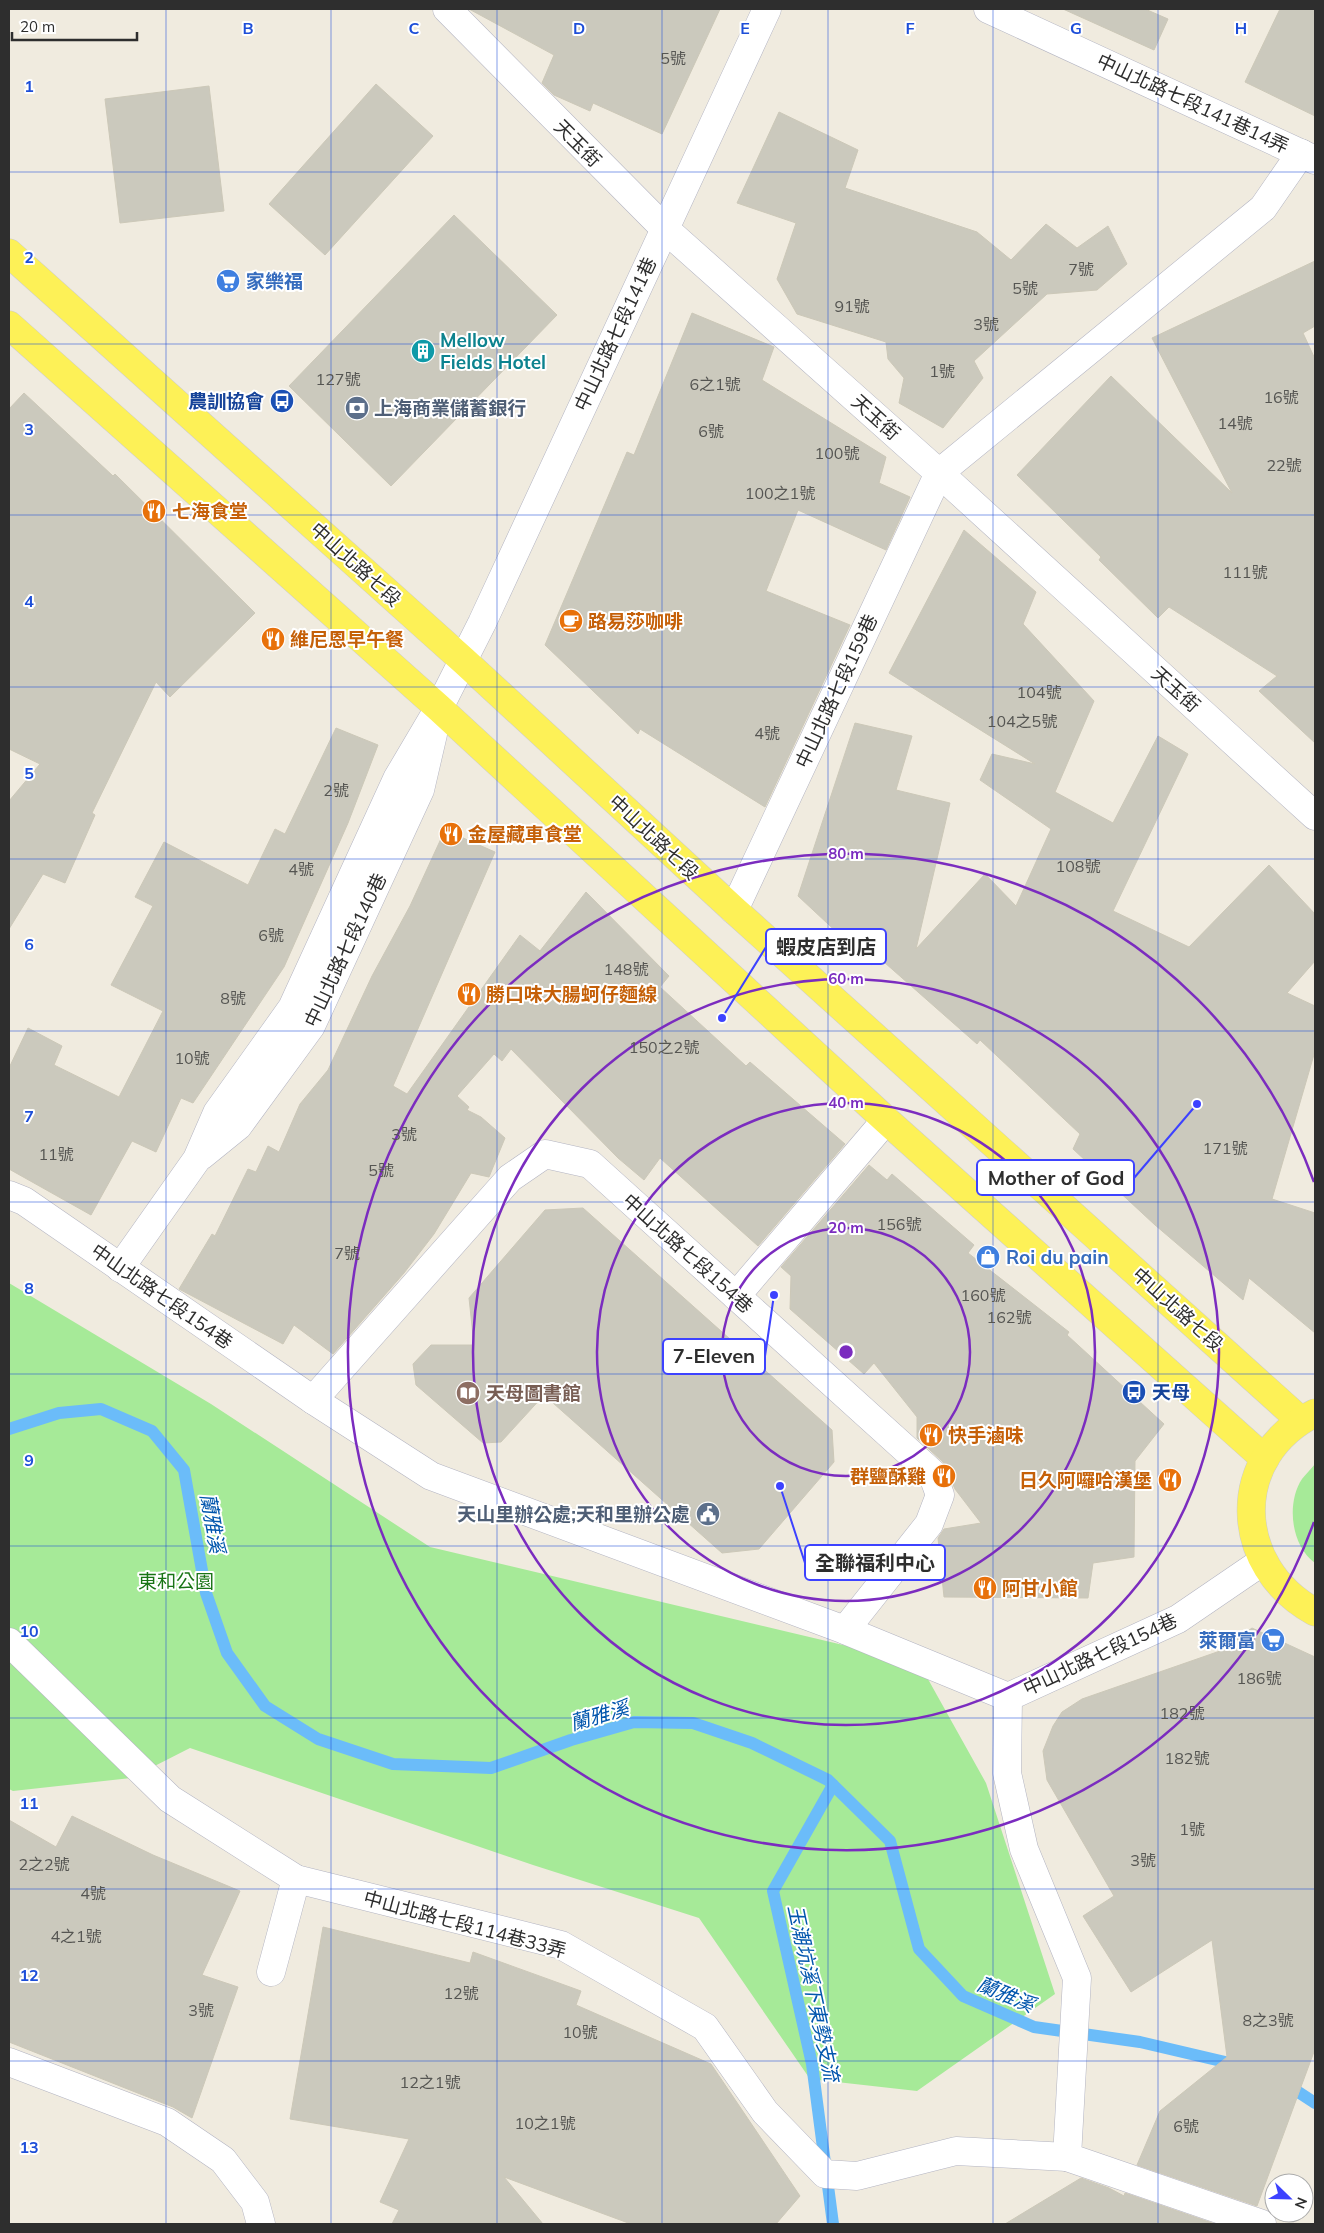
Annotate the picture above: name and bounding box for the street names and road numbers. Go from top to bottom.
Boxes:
street label: 中山北路七段141巷14弄 [1093,48,1293,158]
street label: 天玉街 [549,114,607,172]
street label: 中山北路七段141巷 [569,253,661,415]
street label: 天玉街 [847,389,905,445]
street label: 中山北路七段 [306,517,406,611]
street label: 中山北路七段159巷 [790,610,882,772]
street label: 天玉街 [1147,661,1205,717]
street label: 中山北路七段 [604,789,704,885]
street label: 中山北路七段140巷 [299,869,391,1031]
street label: 中山北路七段154巷 [618,1188,758,1318]
street label: 中山北路七段154巷 [87,1238,237,1354]
street label: 中山北路七段 [1128,1262,1228,1356]
street label: 中山北路七段154巷 [1019,1608,1181,1700]
street label: 中山北路七段114巷33弄 [361,1885,569,1963]

